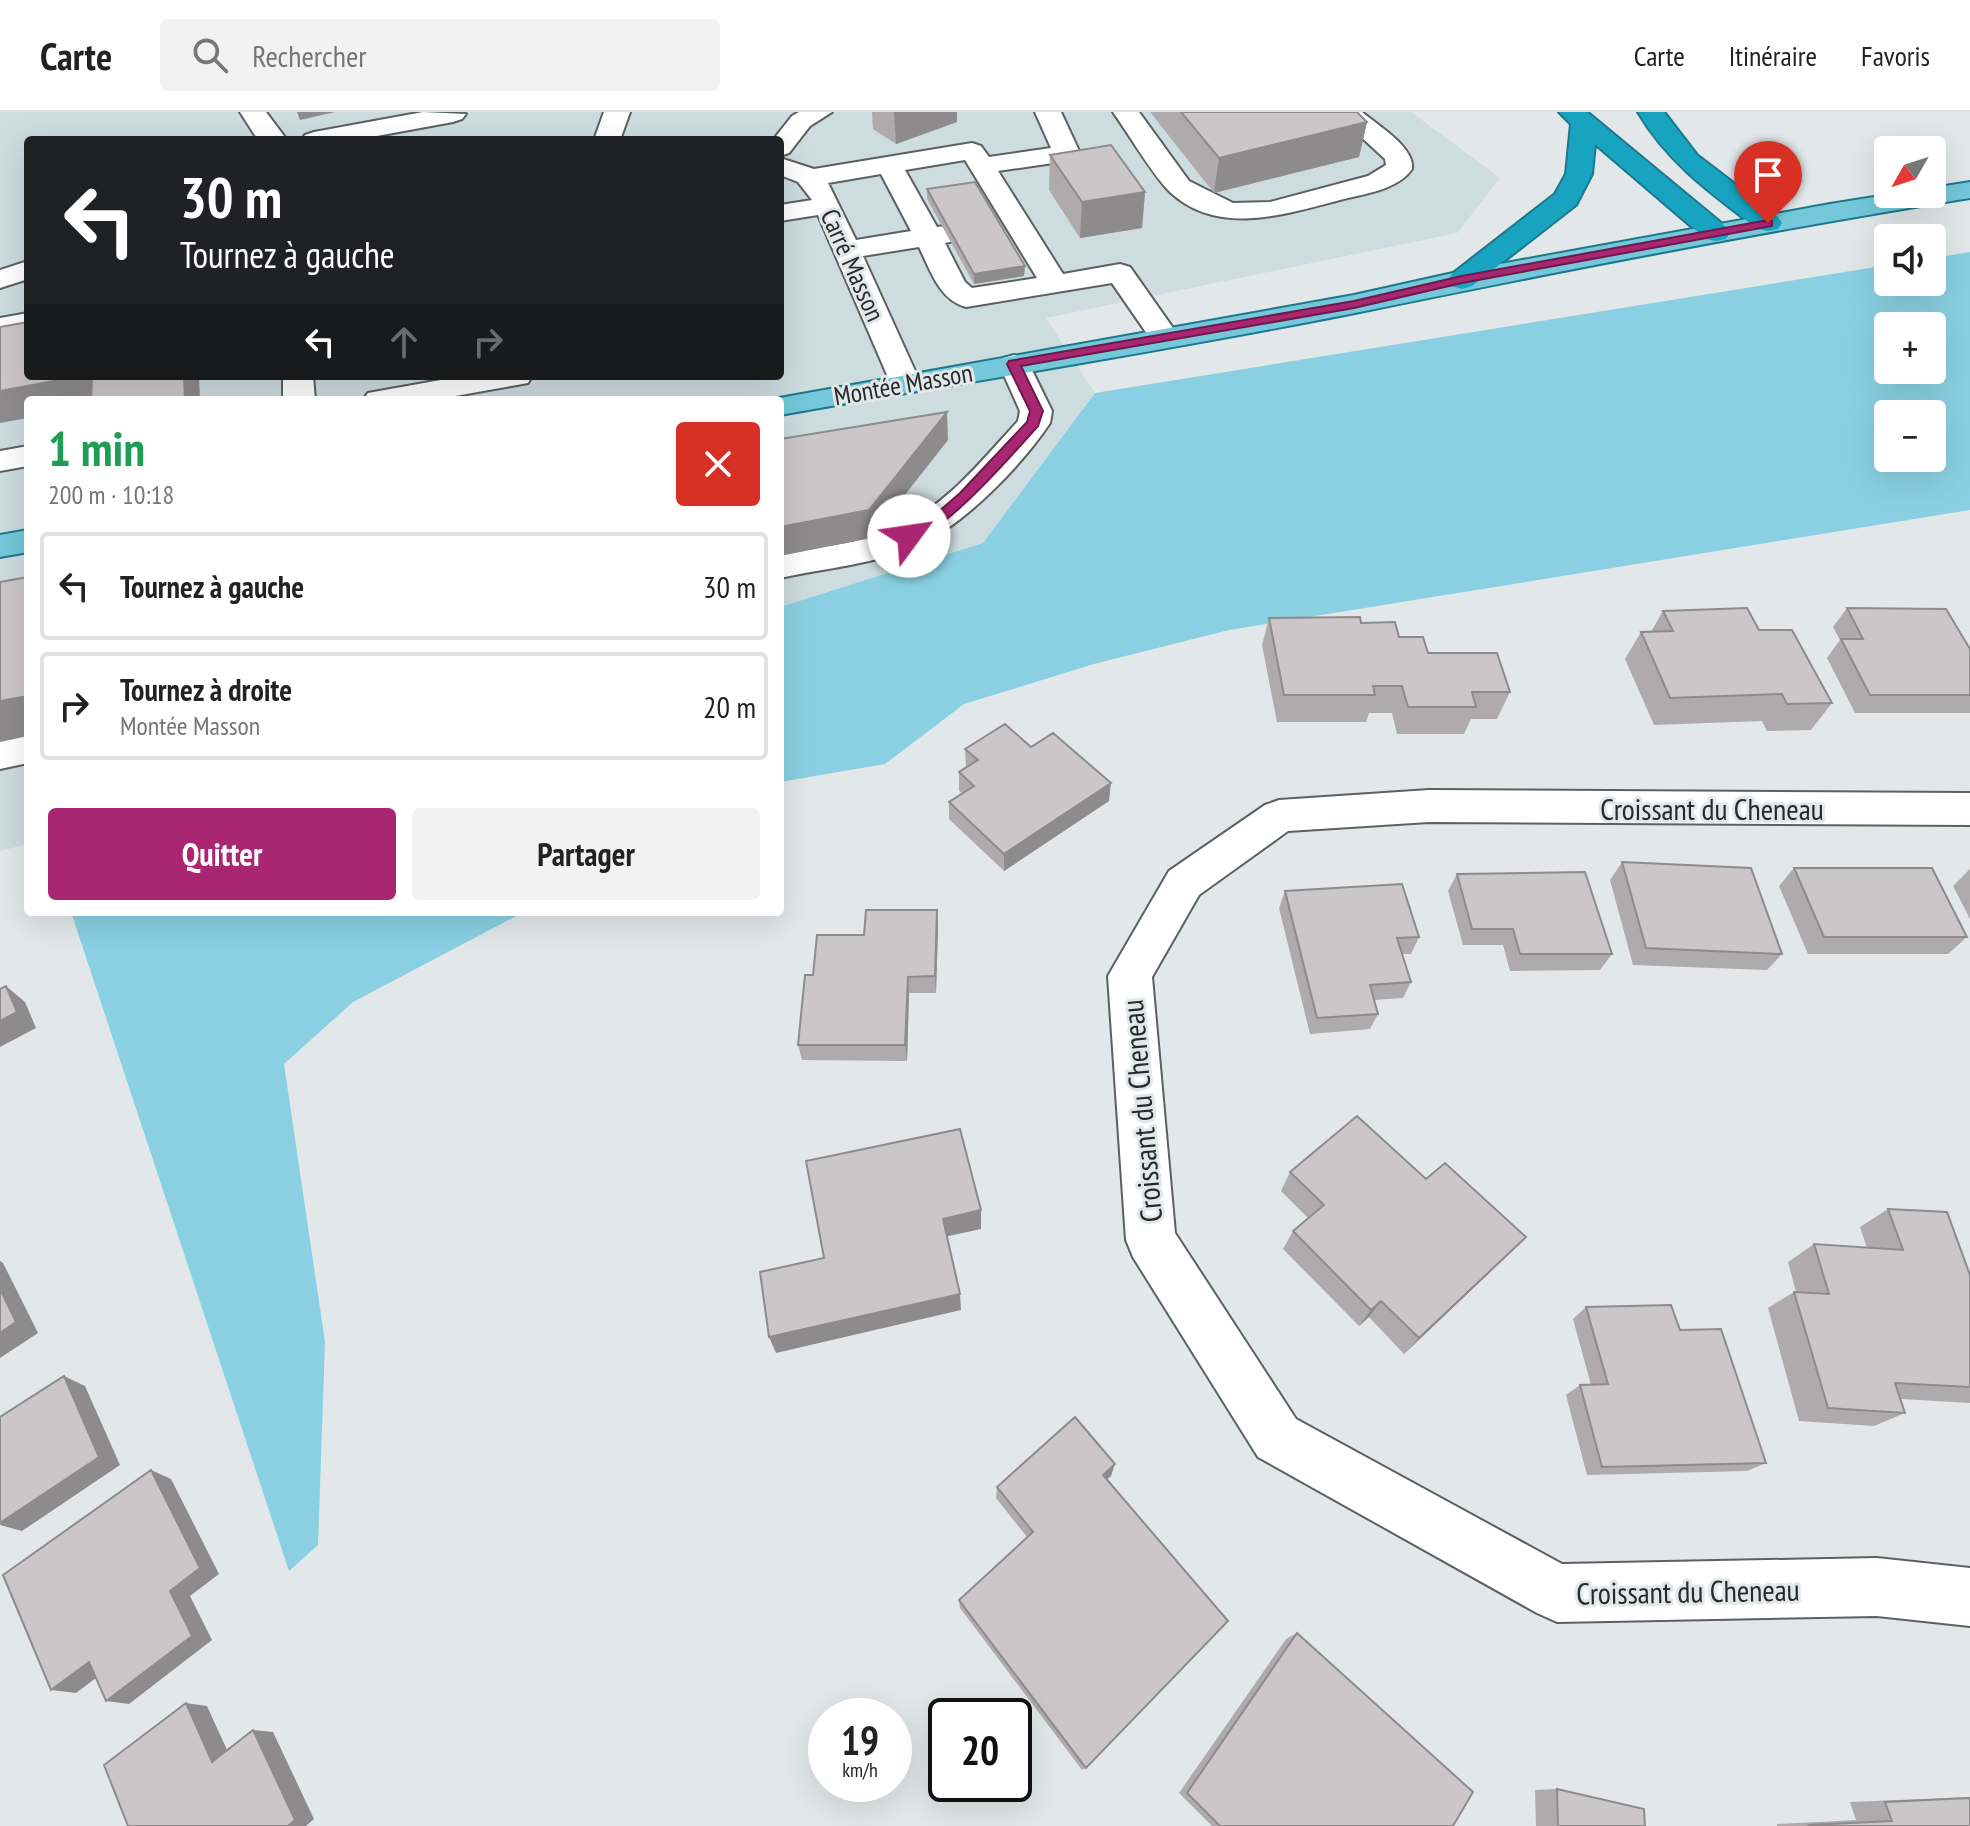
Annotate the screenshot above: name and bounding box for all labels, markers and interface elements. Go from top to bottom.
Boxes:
search box [160,19,720,91]
text: Carte [40,31,112,80]
icon: search [188,33,232,77]
text: Rechercher [252,36,367,75]
text: Carte [1634,37,1685,74]
text: Itinéraire [1729,37,1817,74]
text: Favoris [1861,37,1930,74]
north arrow [1874,136,1946,208]
map controls [1874,136,1946,472]
pin [1734,141,1802,223]
icon: arrive [1746,153,1790,197]
text: 30 m [180,161,282,233]
icon: left [48,168,152,272]
street label: Carré Masson [814,204,892,326]
button: sound [1874,224,1946,296]
text: Tournez à gauche [180,231,395,278]
button: + [1874,312,1946,384]
icon: left [298,320,342,364]
icon: ahead [382,320,426,364]
icon: right [466,320,510,364]
street label: Montée Masson [831,356,975,412]
button: − [1874,400,1946,472]
text: 1 min [48,417,145,479]
button: close [676,422,760,506]
text: 200 m · 10:18 [48,478,174,511]
position arrow [867,494,951,578]
icon: left [52,564,96,608]
text: Tournez à gauche [120,567,304,606]
text: 30 m [703,567,756,606]
text: Tournez à droite [120,670,292,709]
icon: right [52,684,96,728]
text: 20 m [703,687,756,726]
text: Montée Masson [120,709,260,742]
street label: Croissant du Cheneau [1600,789,1824,828]
button: Quitter [48,808,396,900]
button: Partager [412,808,760,900]
street label: Croissant du Cheneau [1112,998,1170,1224]
street label: Croissant du Cheneau [1576,1570,1800,1612]
speed limit sign: 20 [928,1698,1032,1802]
text: 19 [841,1714,879,1766]
text: km/h [842,1757,878,1783]

